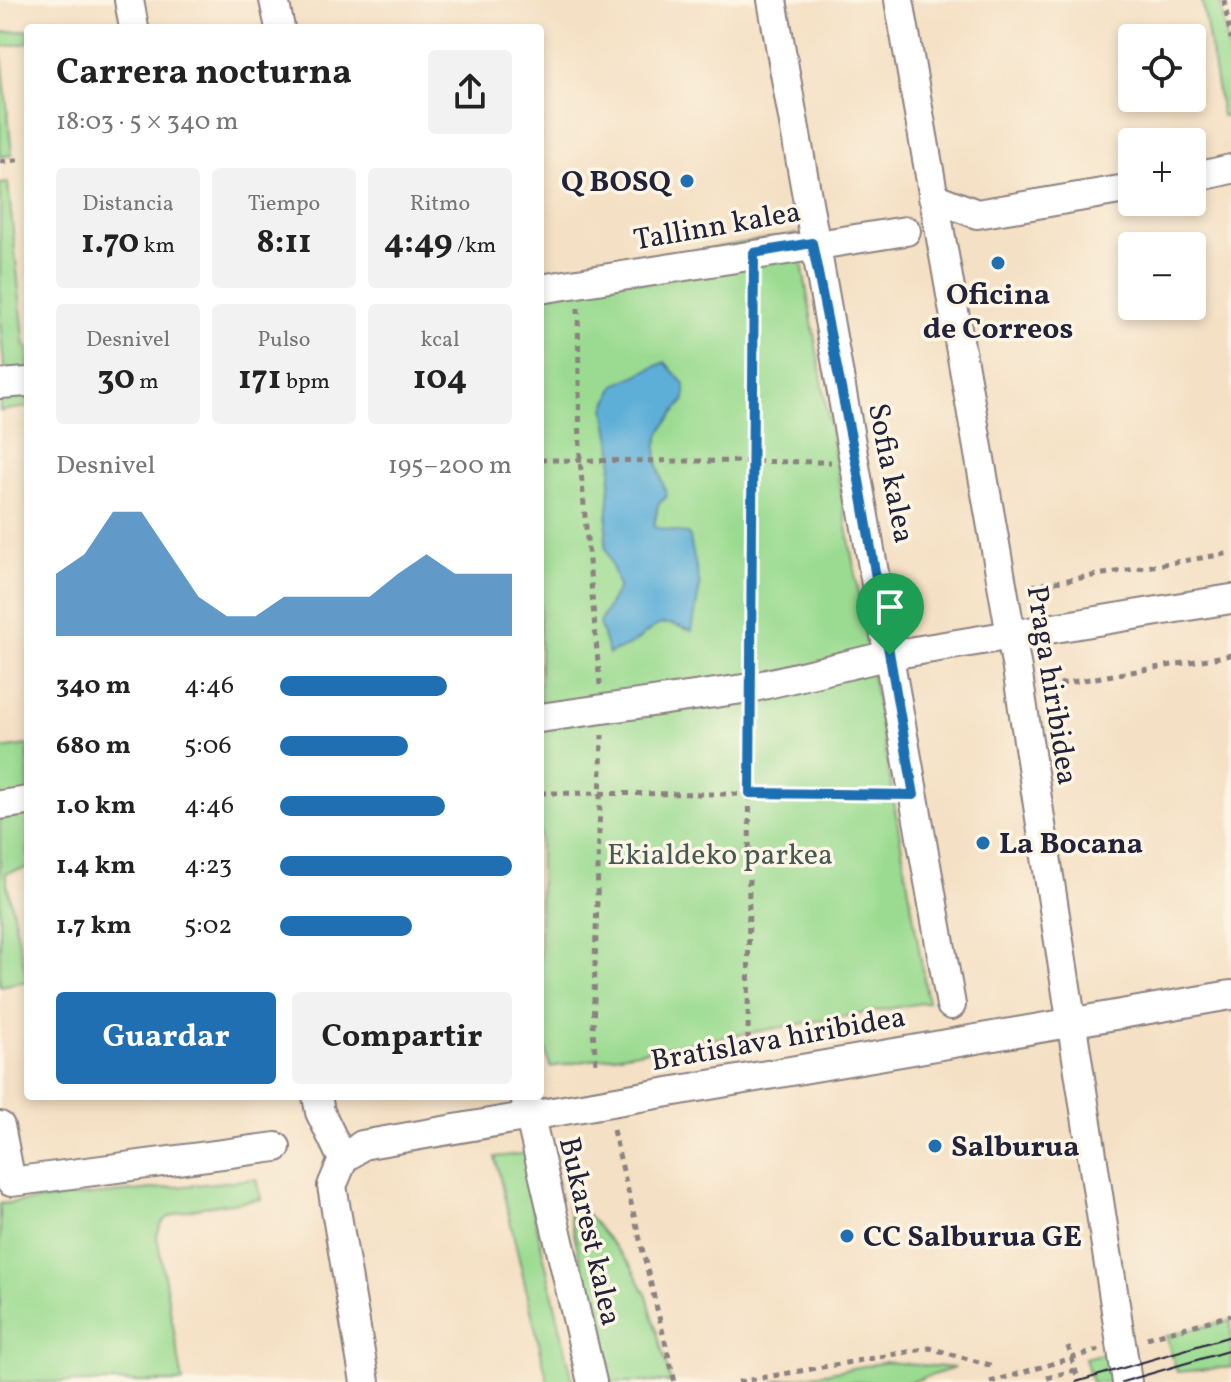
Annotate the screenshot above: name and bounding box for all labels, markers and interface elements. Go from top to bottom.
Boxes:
map controls [1118,24,1206,320]
button: locate [1118,24,1206,112]
text: Carrera nocturna [56,49,352,99]
button: share [428,50,512,134]
text: 18:03 · 5 × 340 m [56,104,239,140]
button: + [1118,128,1206,216]
place label: Q BOSQ [561,162,673,204]
marker: Q BOSQ [678,172,696,190]
text: Distancia [82,189,174,220]
text: Tiempo [248,189,320,220]
text: Ritmo [410,189,470,220]
street label: Tallinn kalea [631,192,804,262]
text: 1.70 [81,220,139,267]
text: 8:11 [256,220,312,267]
text: 4:49 [384,220,452,267]
text: km [139,231,175,262]
text: /km [452,231,496,262]
button: − [1118,232,1206,320]
marker: Oficina de Correos [989,254,1007,272]
place label: Oficina de Correos [923,275,1073,351]
text: Desnivel [86,325,170,356]
text: Pulso [258,325,310,356]
text: kcal [420,325,460,356]
text: 30 [97,356,135,403]
text: 171 [238,356,282,403]
text: 104 [413,356,467,403]
text: m [135,367,159,398]
text: bpm [282,367,330,398]
street label: Sofia kalea [856,400,924,547]
text: Desnivel [56,448,155,484]
text: 195–200 m [388,448,512,484]
pin [856,573,924,655]
street label: Praga hiribidea [1015,583,1088,788]
icon: arrive [868,585,912,629]
text: 340 m [56,668,131,704]
text: 4:46 [184,668,234,704]
text: 680 m [56,728,131,764]
text: 5:06 [184,728,232,764]
text: 1.0 km [56,788,136,824]
text: 4:46 [184,788,234,824]
place label: La Bocana [999,824,1143,866]
marker: La Bocana [974,834,992,852]
park label: Ekialdeko parkea [607,835,833,877]
text: 1.4 km [56,848,136,884]
text: 4:23 [184,848,232,884]
text: 1.7 km [56,908,132,944]
text: 5:02 [184,908,232,944]
button: Guardar [56,992,276,1084]
button: Compartir [292,992,512,1084]
street label: Bratislava hiribidea [648,997,909,1083]
place label: Salburua [951,1127,1080,1169]
street label: Bukarest kalea [547,1133,631,1330]
marker: Salburua [926,1137,944,1155]
place label: CC Salburua GE [863,1217,1082,1259]
marker: CC Salburua GE [838,1227,856,1245]

